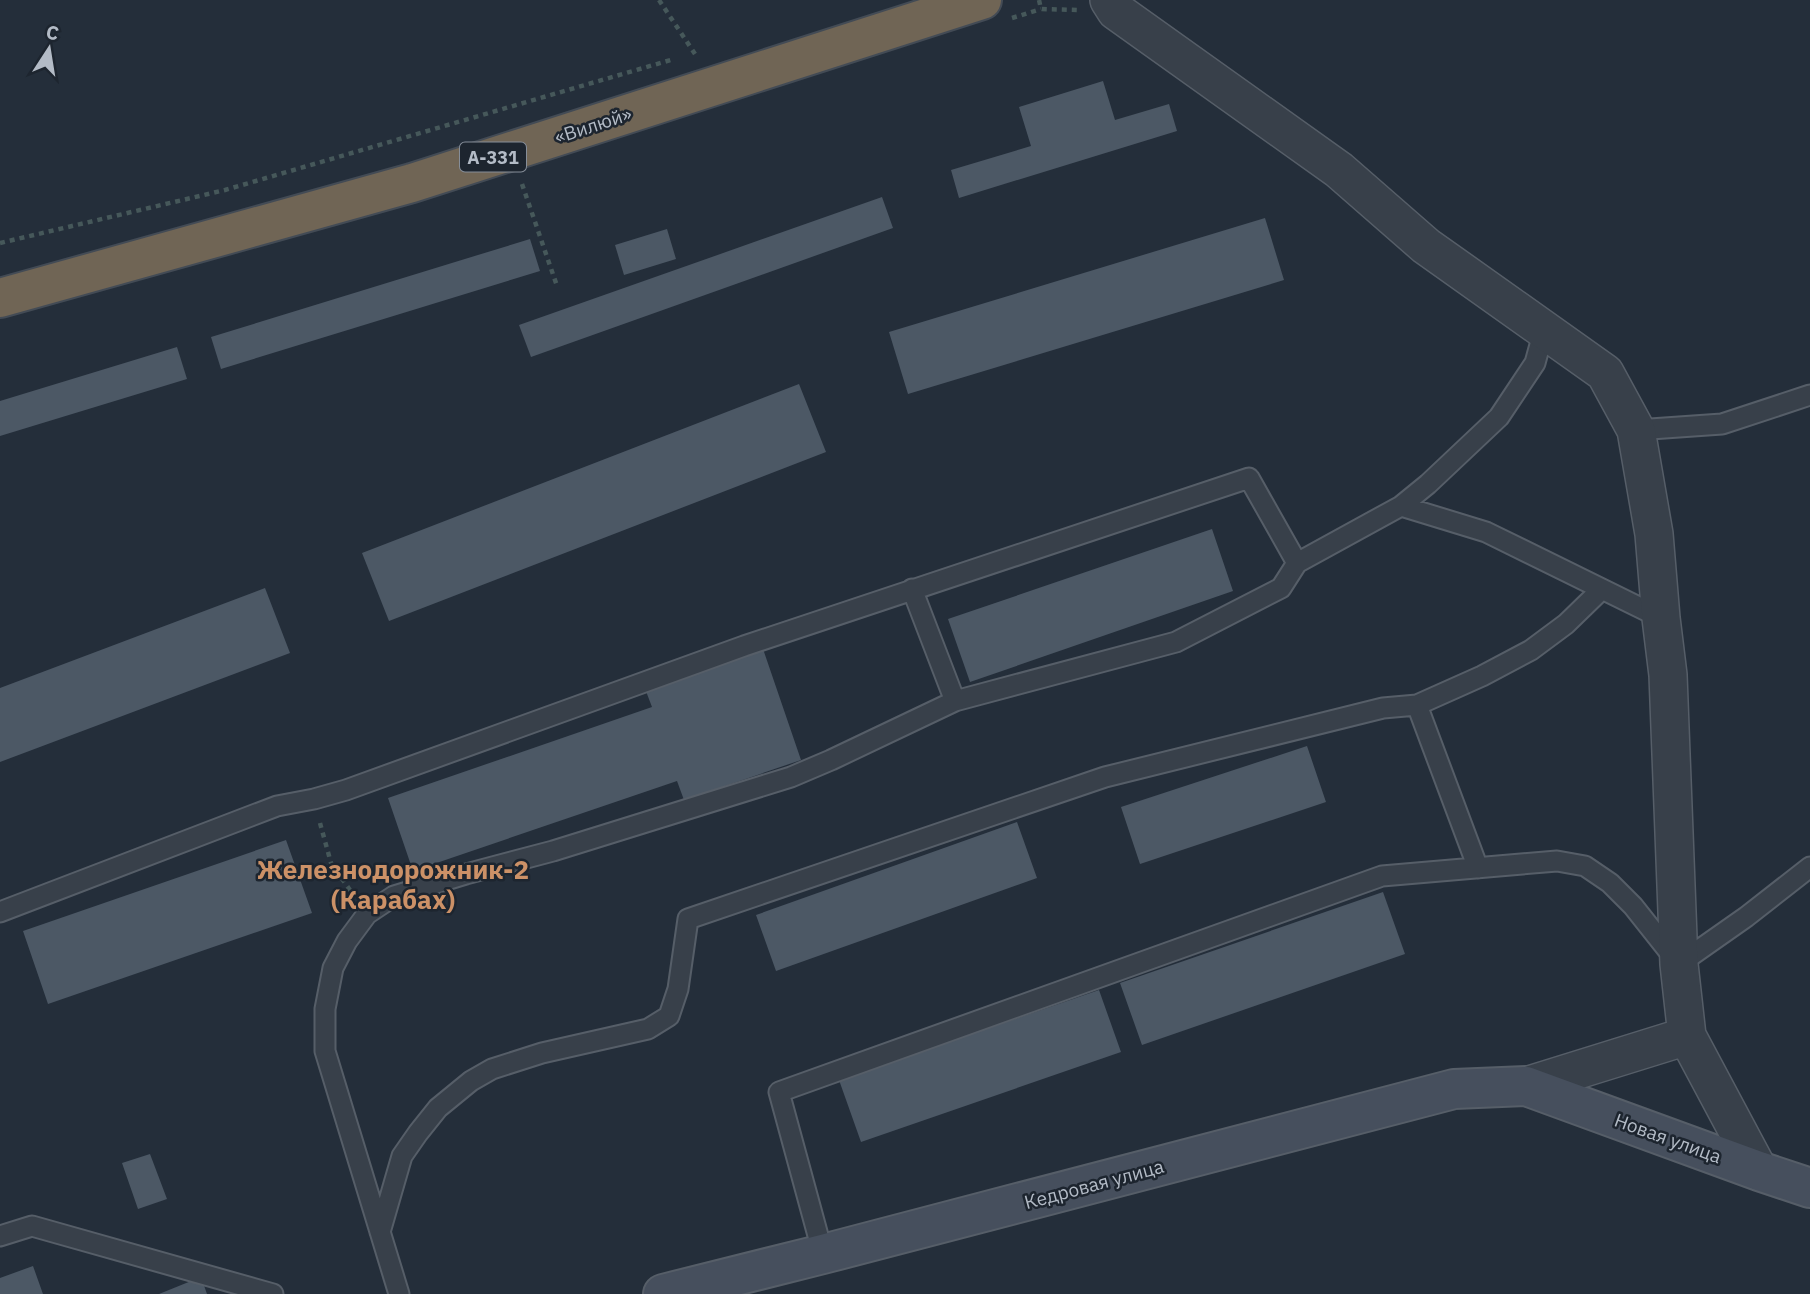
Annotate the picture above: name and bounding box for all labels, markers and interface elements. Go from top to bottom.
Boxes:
north arrow [14,14,84,84]
text: С [44,19,61,45]
street label: «Вилюй» [551,101,635,149]
road number: А-331 [460,142,526,172]
district label: Железнодорожник-2 (Карабах) [257,852,529,916]
street label: Новая улица [1611,1108,1725,1168]
street label: Кедровая улица [1022,1154,1166,1214]

